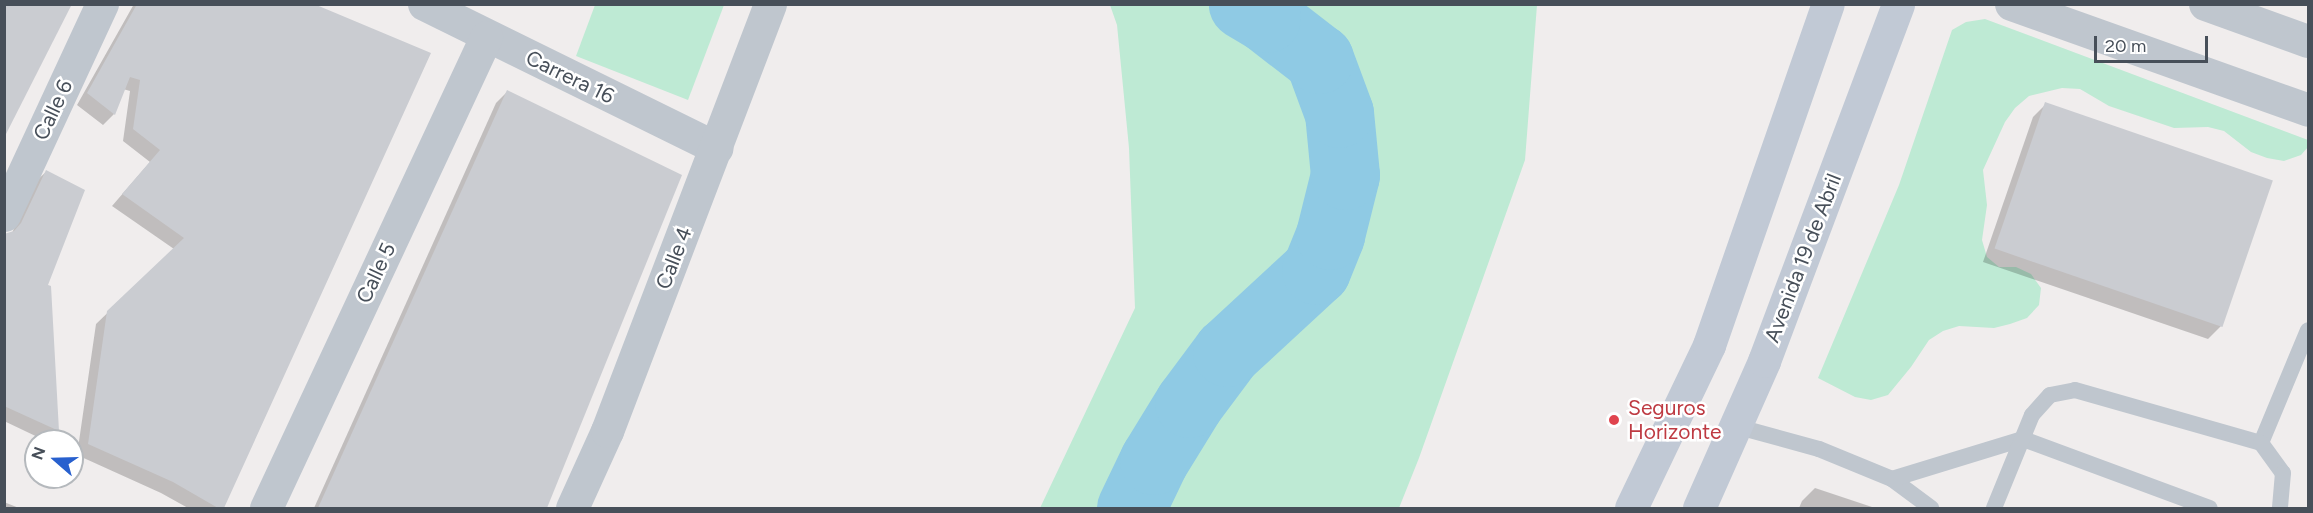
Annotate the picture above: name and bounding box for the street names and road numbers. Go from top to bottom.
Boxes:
street label: Carrera 16 [522,45,618,109]
street label: Calle 6 [28,76,78,144]
street label: Avenida 19 de Abril [1759,170,1847,346]
street label: Calle 4 [651,223,697,293]
street label: Calle 5 [351,239,401,307]

